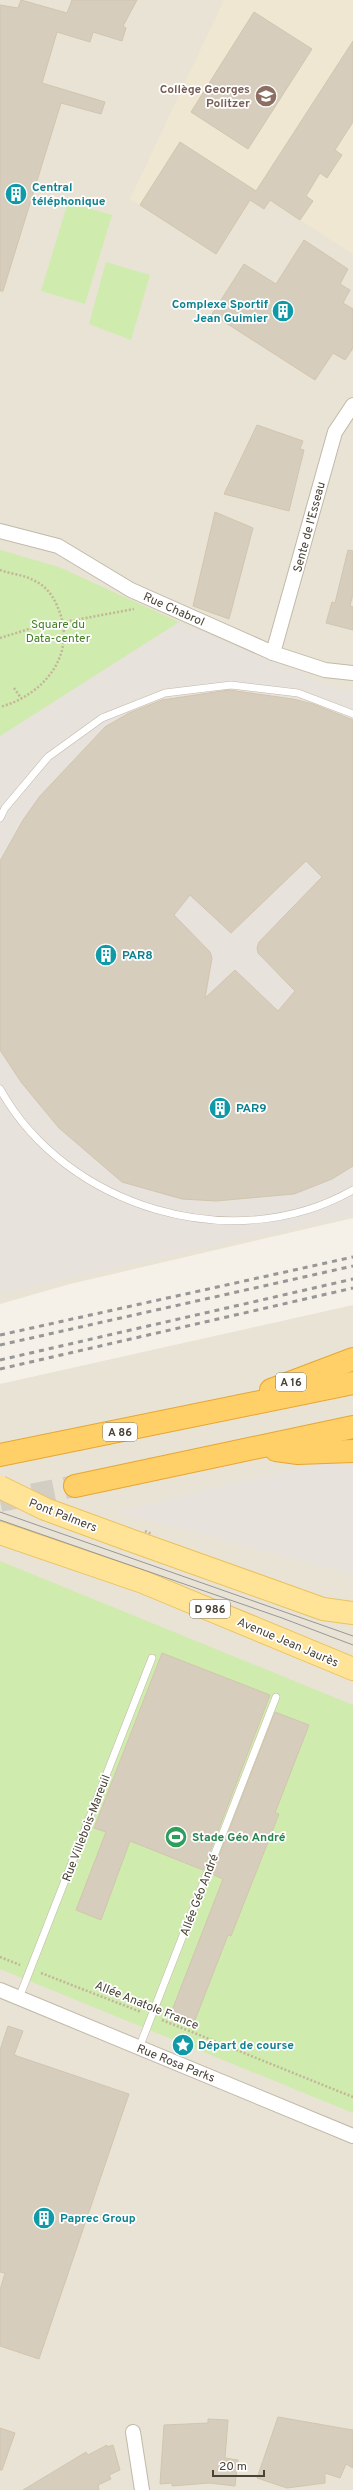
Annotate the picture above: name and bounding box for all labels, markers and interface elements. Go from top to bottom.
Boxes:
place label: Collège Georges Politzer [160,82,250,112]
school or university icon: Collège Georges Politzer [253,83,279,109]
place label: Central téléphonique [32,180,106,210]
building icon: Central téléphonique [3,181,29,207]
place label: Complexe Sportif Jean Guimier [172,297,269,327]
building icon: Complexe Sportif Jean Guimier [270,298,296,324]
street label: Sente de l'Esseau [290,480,330,574]
street label: Rue Chabrol [140,589,207,631]
park label: Square du Data-center [26,617,91,647]
building icon: PAR8 [93,942,119,968]
place label: PAR8 [122,948,153,964]
building icon: PAR9 [207,1095,233,1121]
place label: PAR9 [236,1101,267,1117]
road number: A 16 [276,1373,306,1391]
road number: A 86 [103,1423,137,1441]
street label: Pont Palmers [26,1496,99,1536]
road number: D 986 [190,1600,230,1618]
street label: Avenue Jean Jaurès [235,1614,341,1671]
street label: Rue Villebois-Mareuil [59,1773,115,1884]
sports icon: Stade Géo André [163,1824,189,1850]
place label: Stade Géo André [192,1830,286,1846]
street label: Allée Géo André [177,1852,223,1939]
street label: Allée Anatole France [92,1978,201,2034]
place icon: Départ de course [170,2032,196,2058]
place label: Départ de course [198,2038,294,2054]
street label: Rue Rosa Parks [134,2041,217,2087]
building icon: Paprec Group [31,2205,57,2231]
place label: Paprec Group [60,2211,136,2227]
scale bar [213,2452,264,2478]
text: 20 m [219,2459,247,2475]

